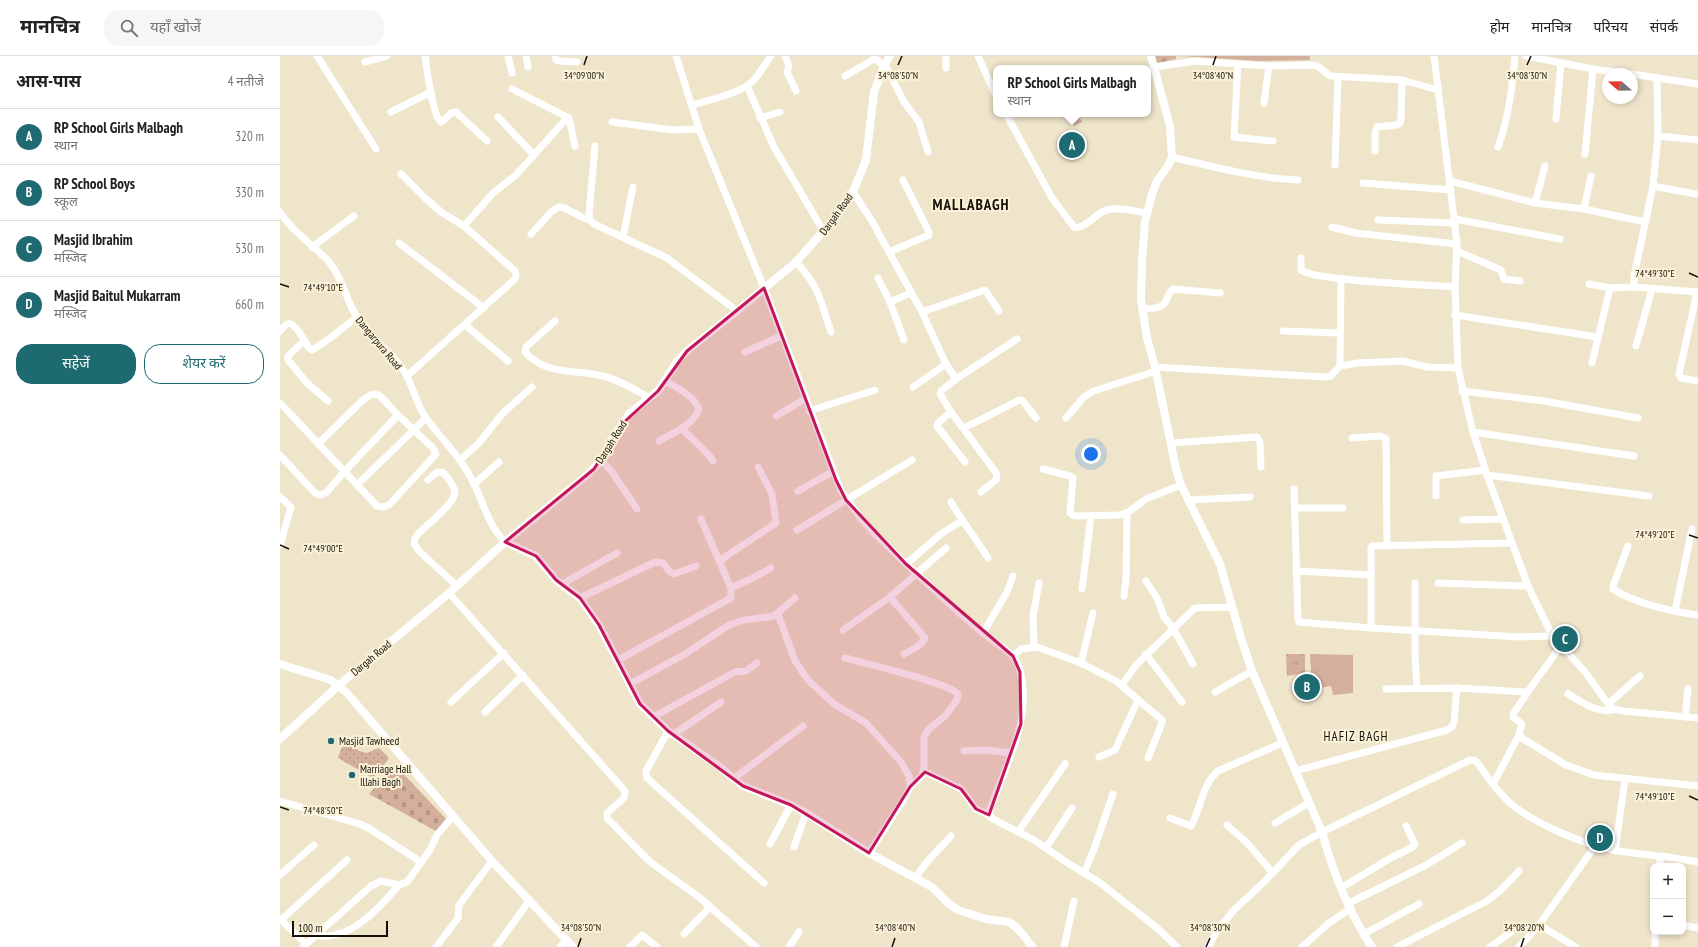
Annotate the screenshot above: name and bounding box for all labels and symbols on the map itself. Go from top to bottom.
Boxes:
north arrow [1602,68,1638,104]
text: 34°09'00"N [564,69,604,82]
text: 34°08'50"N [878,69,918,82]
text: 34°08'40"N [1193,69,1233,82]
text: 34°08'30"N [1507,69,1547,82]
pin: A [1059,130,1085,160]
street label: Dargah Road [816,190,856,238]
district label: MALLABAGH [933,195,1009,214]
text: 74°49'30"E [1635,267,1675,280]
text: 74°49'10"E [303,281,343,294]
street label: Dangarpura Road [353,314,405,373]
street label: Dargah Road [592,418,630,466]
your location [1081,444,1101,464]
text: 74°49'20"E [1635,528,1675,541]
text: 74°49'00"E [303,542,343,555]
pin: C [1552,624,1578,654]
street label: Dargah Road [348,637,394,679]
pin: B [1294,672,1320,702]
district label: HAFIZ BAGH [1324,728,1388,745]
place label: Masjid Tawheed [339,734,399,748]
marker: Masjid Tawheed [326,736,336,746]
place label: Marriage Hall Illahi Bagh [360,762,412,789]
marker: Marriage Hall Illahi Bagh [347,770,357,780]
text: 74°49'10"E [1635,790,1675,803]
text: 74°48'50"E [303,804,343,817]
pin: D [1587,823,1613,853]
scale bar [292,919,388,938]
text: 34°08'50"N [561,921,601,934]
text: 34°08'40"N [875,921,915,934]
text: 34°08'30"N [1190,921,1230,934]
text: 34°08'20"N [1504,921,1544,934]

